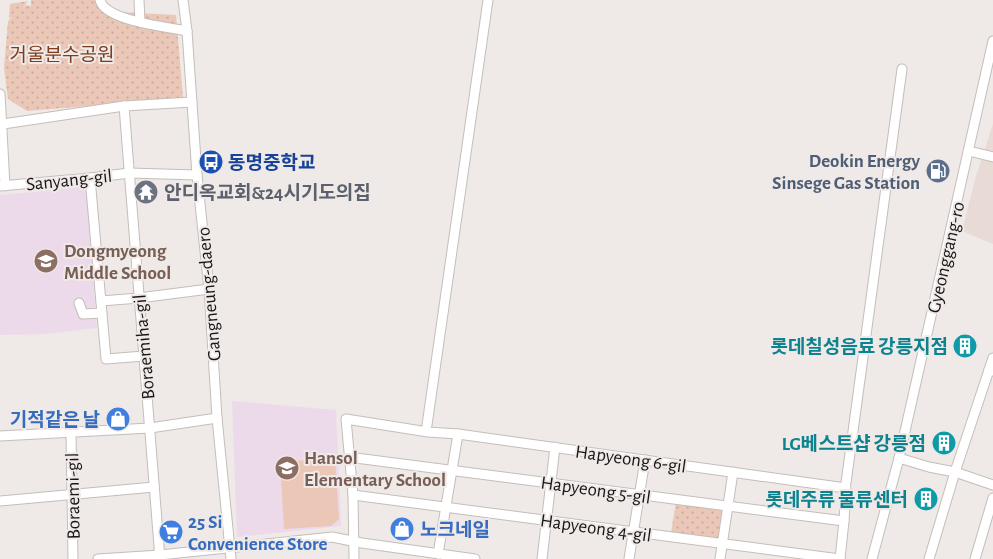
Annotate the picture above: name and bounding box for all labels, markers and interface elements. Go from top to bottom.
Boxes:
park label: 거울분수공원 [10,45,114,65]
bus stop icon: 동명중학교 [198,149,224,175]
place label: 동명중학교 [228,152,315,173]
place label: Deokin Energy Sinsege Gas Station [772,152,920,193]
fuel station icon: Deokin Energy Sinsege Gas Station [925,158,951,184]
street label: Sanyang-gil [25,167,113,194]
temple icon: 안디옥교회&24시기도의집 [133,179,159,205]
place label: 안디옥교회&24시기도의집 [164,183,371,203]
street label: Gyeonggang-ro [924,200,969,315]
street label: Gangneung-daero [194,226,225,362]
place label: Dongmyeong Middle School [64,242,171,283]
school or university icon: Dongmyeong Middle School [33,248,59,274]
street label: Boraemiha-gil [130,294,159,400]
building icon: 롯데칠성음료 강릉지점 [952,333,978,359]
place label: 롯데칠성음료 강릉지점 [770,336,948,357]
shop icon: 기적같은 날 [105,406,131,432]
place label: 기적같은 날 [10,410,100,430]
building icon: LG베스트샵 강릉점 [931,430,957,456]
place label: LG베스트샵 강릉점 [782,434,926,454]
street label: Hapyeong 6-gil [574,442,688,477]
place label: Hansol Elementary School [304,449,446,490]
street label: Boraemi-gil [63,452,84,540]
school or university icon: Hansol Elementary School [274,455,300,481]
street label: Hapyeong 5-gil [539,473,652,508]
building icon: 롯데주류 물류센터 [913,486,939,512]
place label: 롯데주류 물류센터 [765,490,908,510]
street label: Hapyeong 4-gil [539,511,653,546]
place label: 25 Si Convenience Store [188,513,328,554]
shop icon: 노크네일 [389,516,415,542]
supermarket icon: 25 Si Convenience Store [158,519,184,545]
place label: 노크네일 [420,520,490,540]

